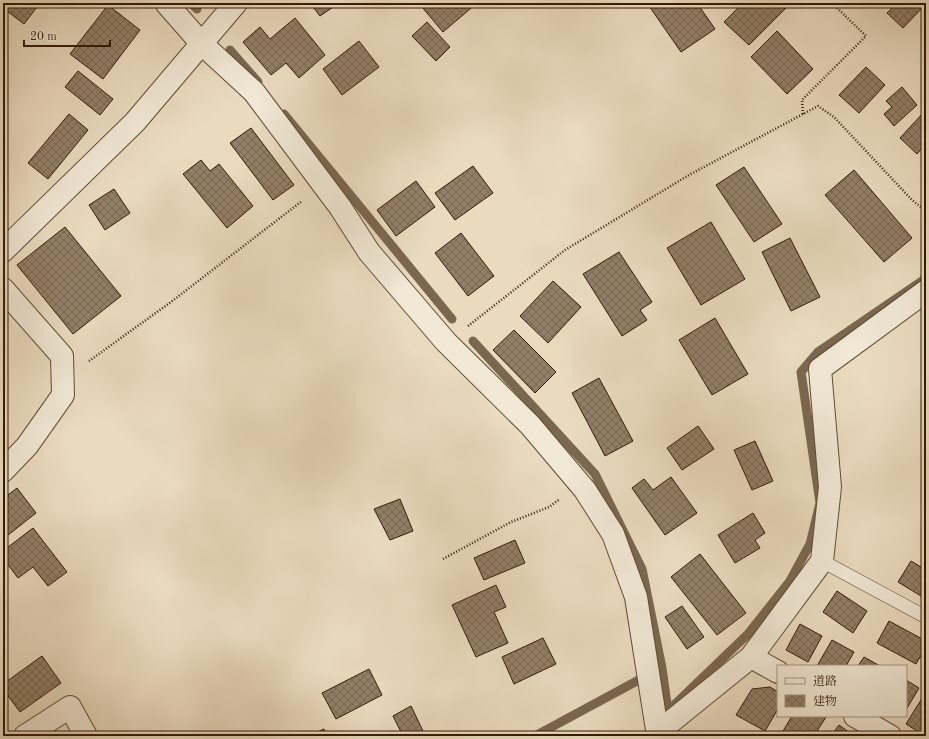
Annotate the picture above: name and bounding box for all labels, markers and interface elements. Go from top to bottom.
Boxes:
scale bar [24,22,110,48]
text: 20 m [30,31,57,43]
legend [777,665,907,717]
text: 道路 [813,674,837,688]
text: 建物 [813,694,837,708]

